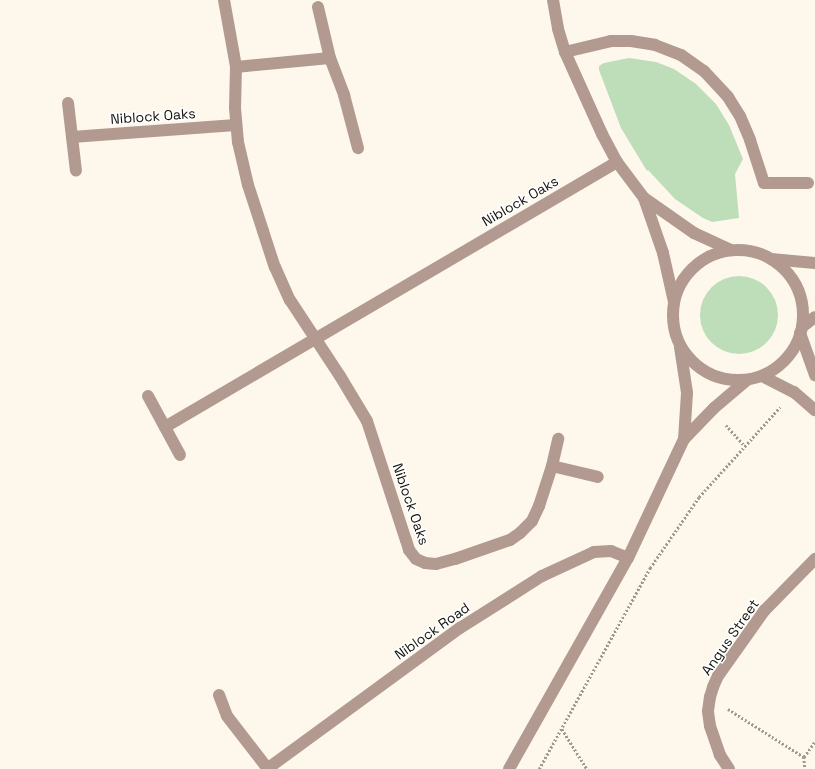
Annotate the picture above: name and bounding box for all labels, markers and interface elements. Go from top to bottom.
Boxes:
street label: Niblock Oaks [110,105,196,127]
street label: Niblock Oaks [479,172,561,230]
street label: Niblock Oaks [389,461,433,547]
street label: Angus Street [698,596,762,678]
street label: Niblock Road [391,599,473,663]

